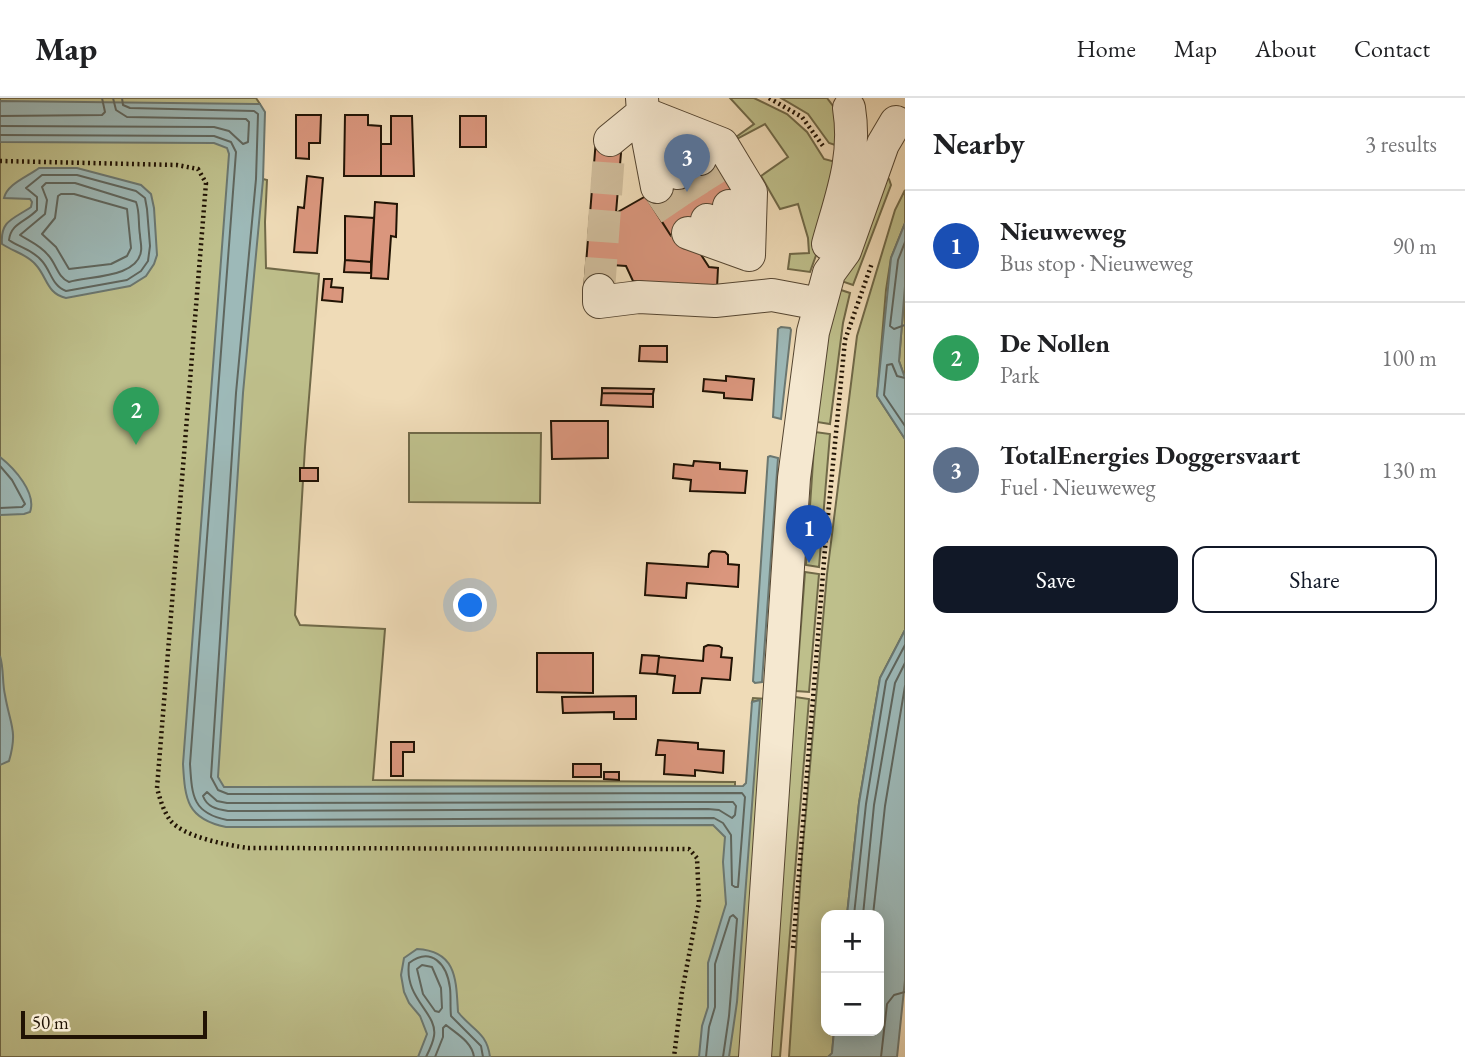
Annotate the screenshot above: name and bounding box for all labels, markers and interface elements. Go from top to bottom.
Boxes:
text: Map [35,27,97,70]
text: Home [1076,33,1136,64]
text: Map [1174,33,1217,64]
text: About [1255,33,1316,64]
text: Contact [1354,33,1430,64]
text: Nearby [933,124,1025,163]
text: 3 results [1365,129,1437,159]
pin: 3 [664,134,710,192]
text: Nieuweweg [1000,214,1126,248]
text: 1 [950,231,962,261]
text: 90 m [1392,231,1437,261]
text: Bus stop · Nieuweweg [1000,248,1193,278]
text: De Nollen [1000,326,1110,360]
text: 2 [950,343,962,373]
text: 100 m [1381,343,1437,373]
text: Park [1000,360,1039,390]
pin: 2 [113,387,159,445]
text: TotalEnergies Doggersvaart [1000,438,1300,472]
text: 3 [950,455,962,485]
text: 130 m [1381,455,1437,485]
text: Fuel · Nieuweweg [1000,472,1155,502]
pin: 1 [786,505,832,563]
button: Save [933,546,1178,613]
button: Share [1192,546,1437,613]
your location [453,588,487,622]
map controls [821,910,884,1036]
button: + [821,910,884,973]
button: − [821,973,884,1036]
scale bar [21,1008,206,1040]
text: 50 m [32,1010,69,1035]

